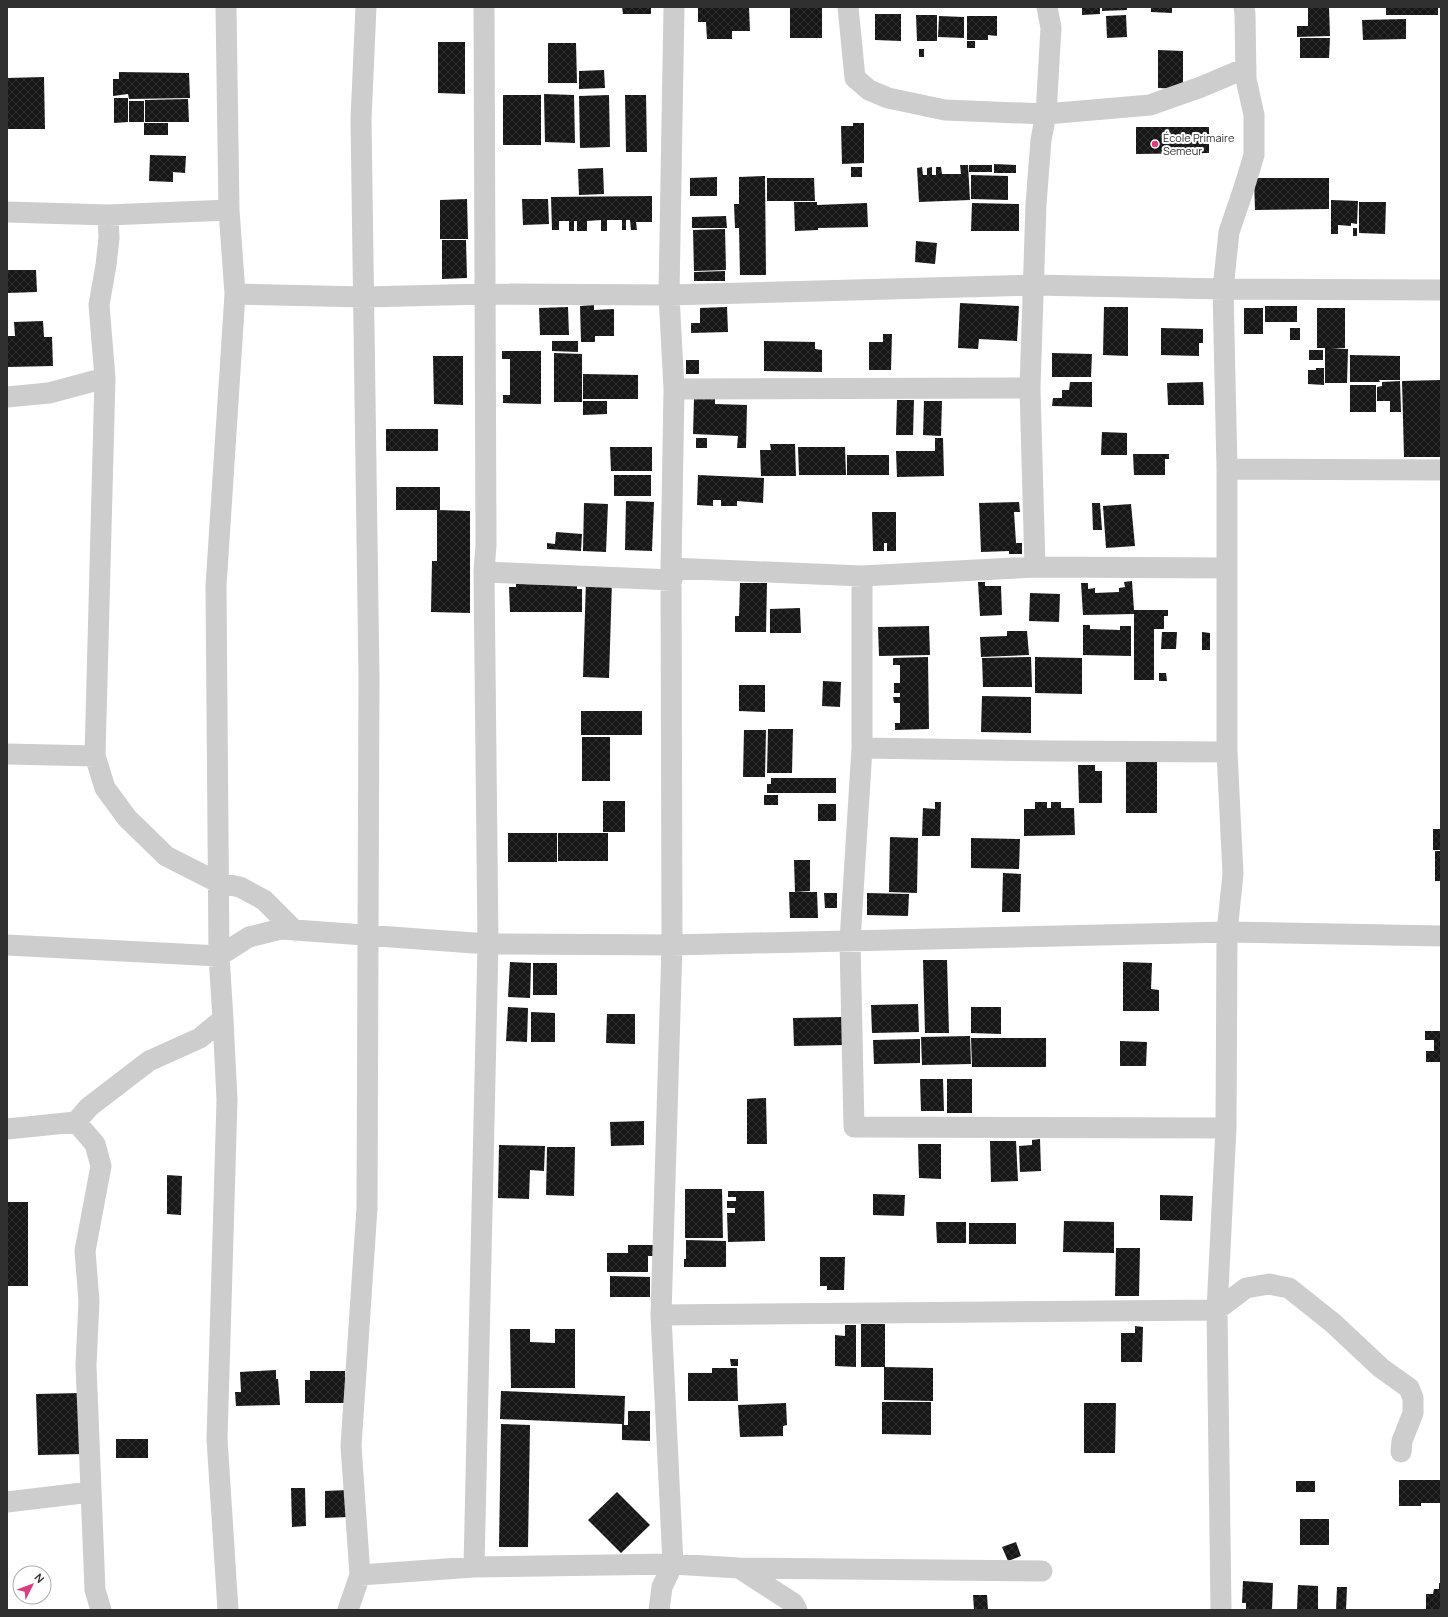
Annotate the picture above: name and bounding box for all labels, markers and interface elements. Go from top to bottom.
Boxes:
place label: École Primaire Semeur [1163,130,1235,158]
marker: École Primaire Semeur [1150,139,1160,149]
north arrow [12,1565,52,1605]
text: N [32,1570,48,1586]

